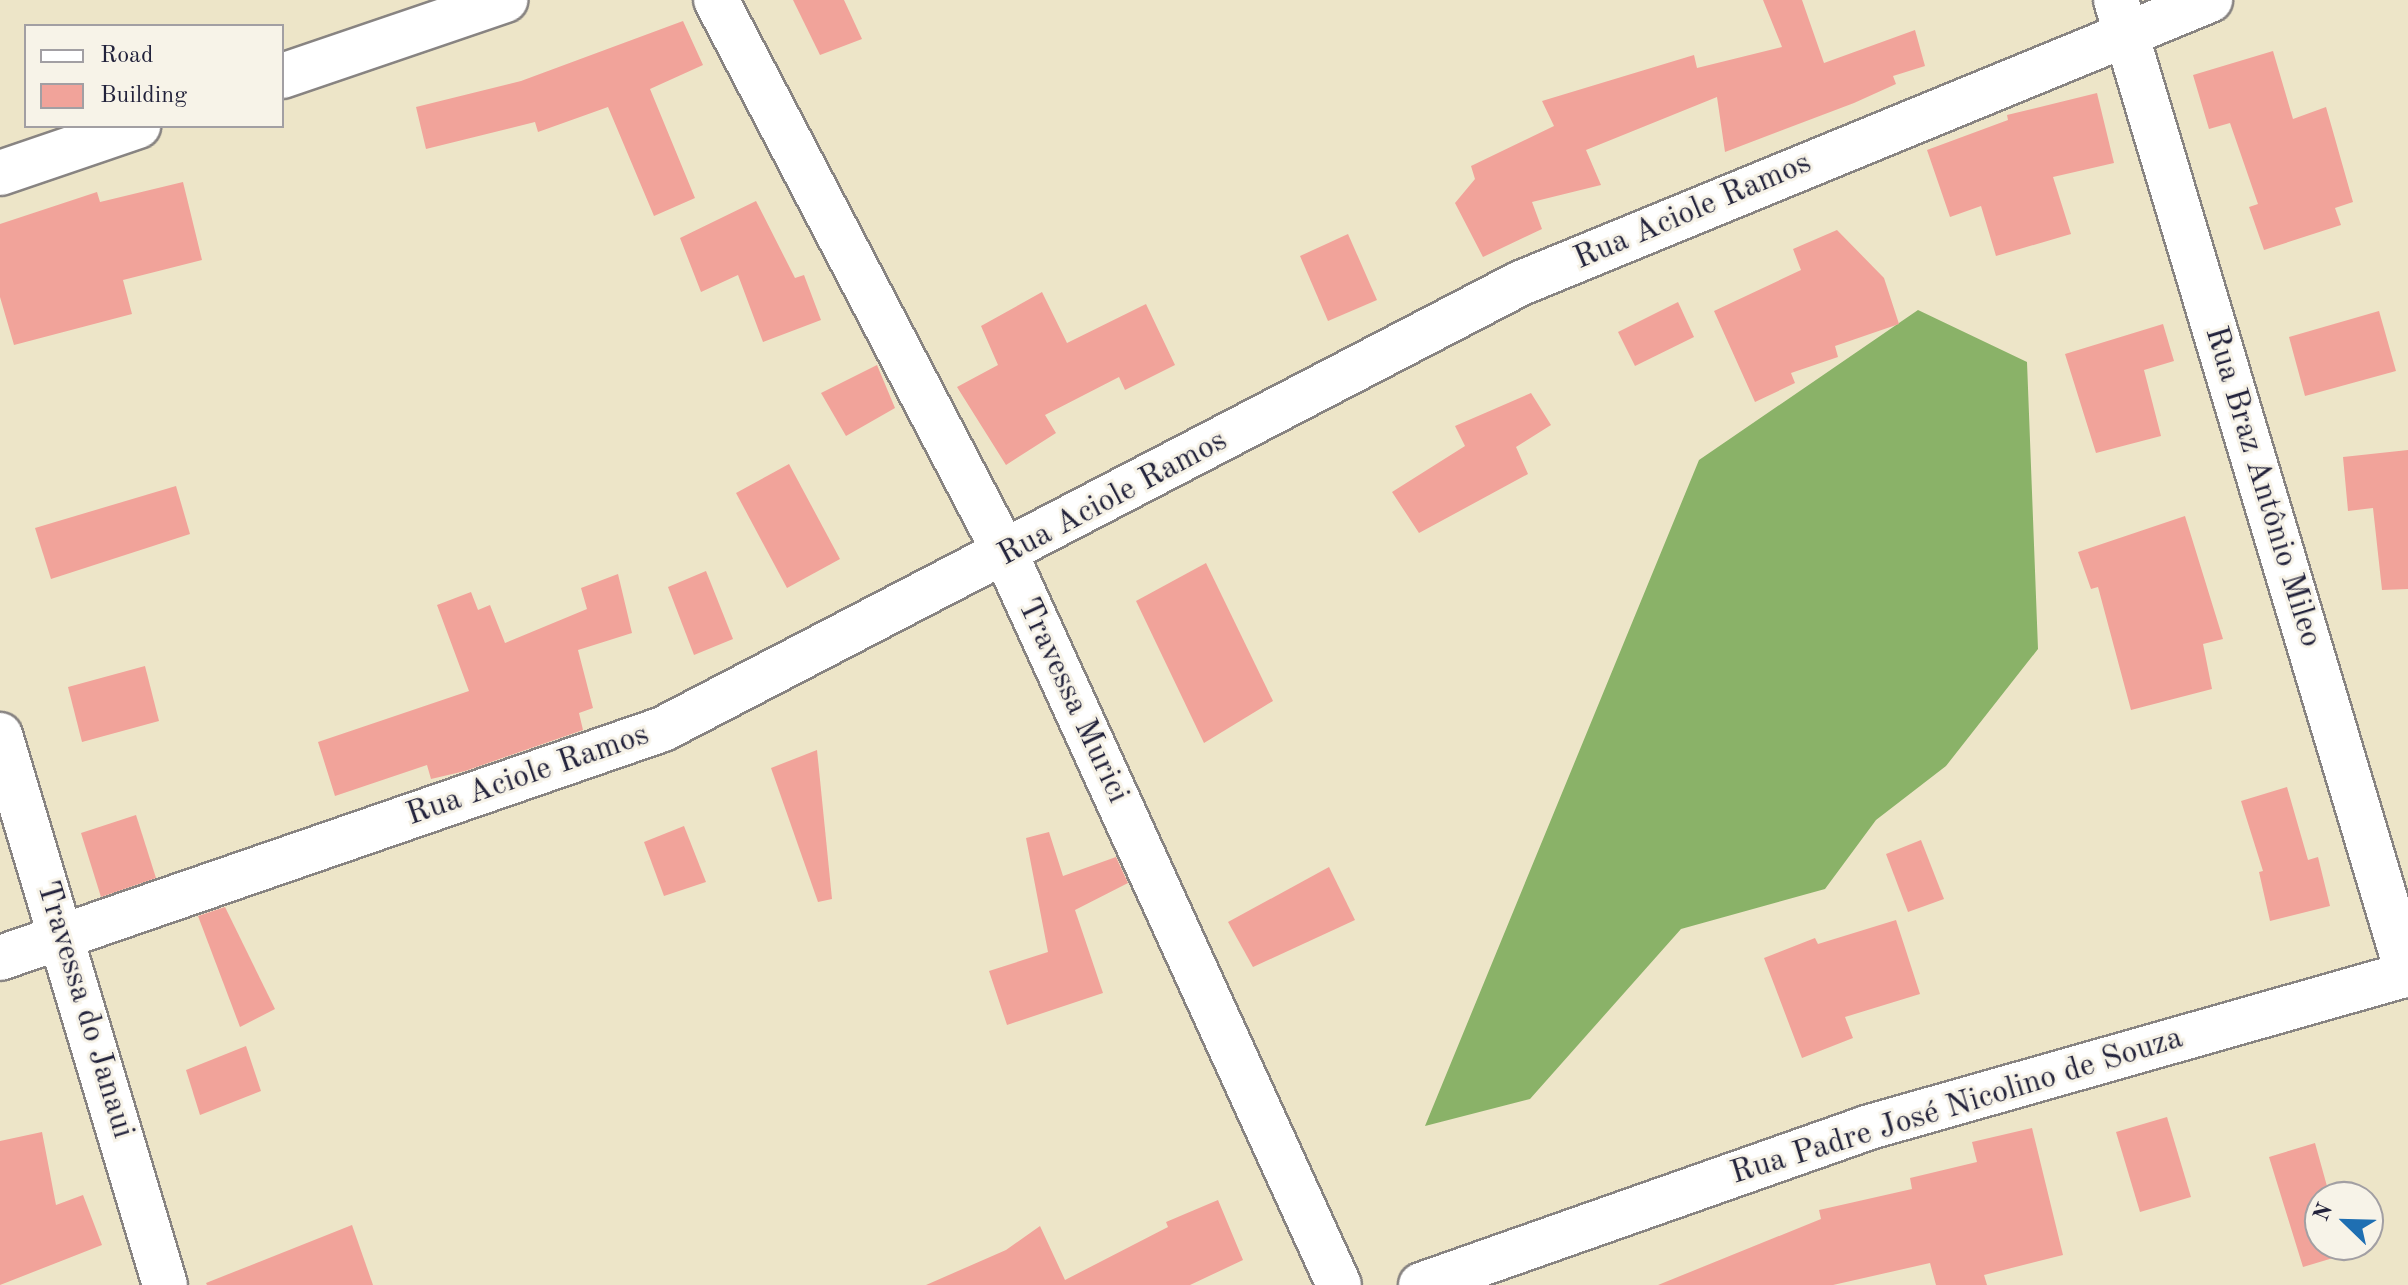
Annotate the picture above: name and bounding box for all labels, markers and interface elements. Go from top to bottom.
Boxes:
legend [24,24,284,128]
text: Road [100,44,153,68]
text: Building [100,84,187,108]
street label: Rua Aciole Ramos [1569,145,1817,279]
street label: Rua Braz Antônio Mileo [2195,322,2329,652]
street label: Rua Aciole Ramos [992,422,1234,576]
street label: Travessa Murici [1008,592,1136,810]
street label: Rua Aciole Ramos [402,717,654,835]
street label: Travessa do Janaui [27,877,141,1143]
street label: Rua Padre José Nicolino de Souza [1726,1020,2188,1194]
north arrow [2304,1181,2384,1261]
text: N [2310,1200,2337,1224]

